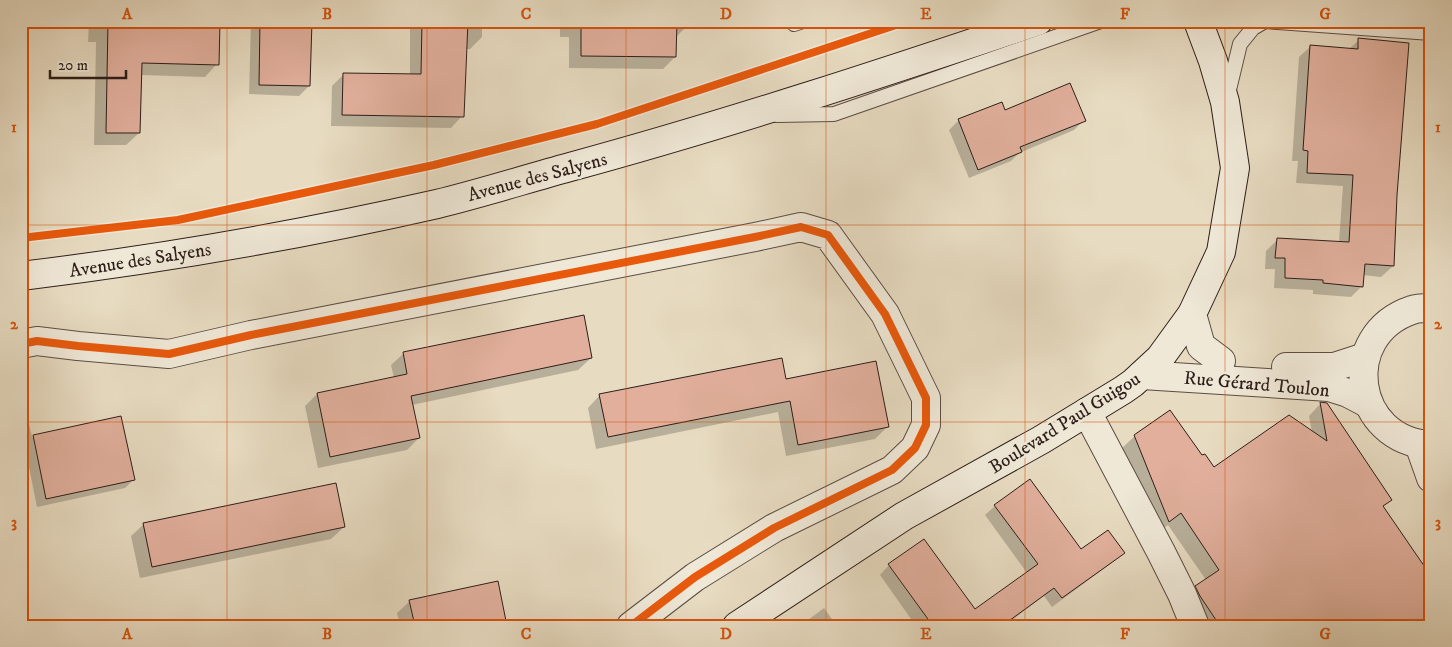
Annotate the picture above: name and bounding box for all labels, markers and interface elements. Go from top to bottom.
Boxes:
text: A [121,4,133,24]
text: B [322,4,332,24]
text: C [521,4,531,24]
text: D [720,4,732,24]
text: E [920,4,932,24]
text: F [1120,4,1130,24]
text: G [1319,4,1331,24]
scale bar [50,48,126,80]
text: 20 m [58,56,88,75]
text: 1 [11,117,17,137]
text: 1 [1435,117,1441,137]
street label: Avenue des Salyens [465,148,610,207]
street label: Avenue des Salyens [68,238,213,283]
text: 2 [10,314,19,334]
text: 2 [1434,314,1443,334]
street label: Boulevard Paul Guigou [985,367,1145,479]
street label: Rue Gérard Toulon [1183,367,1331,402]
text: 3 [11,512,17,532]
text: 3 [1435,512,1441,532]
text: A [121,624,133,644]
text: B [322,624,332,644]
text: C [521,624,531,644]
text: D [720,624,732,644]
text: E [920,624,932,644]
text: F [1120,624,1130,644]
text: G [1319,624,1331,644]

